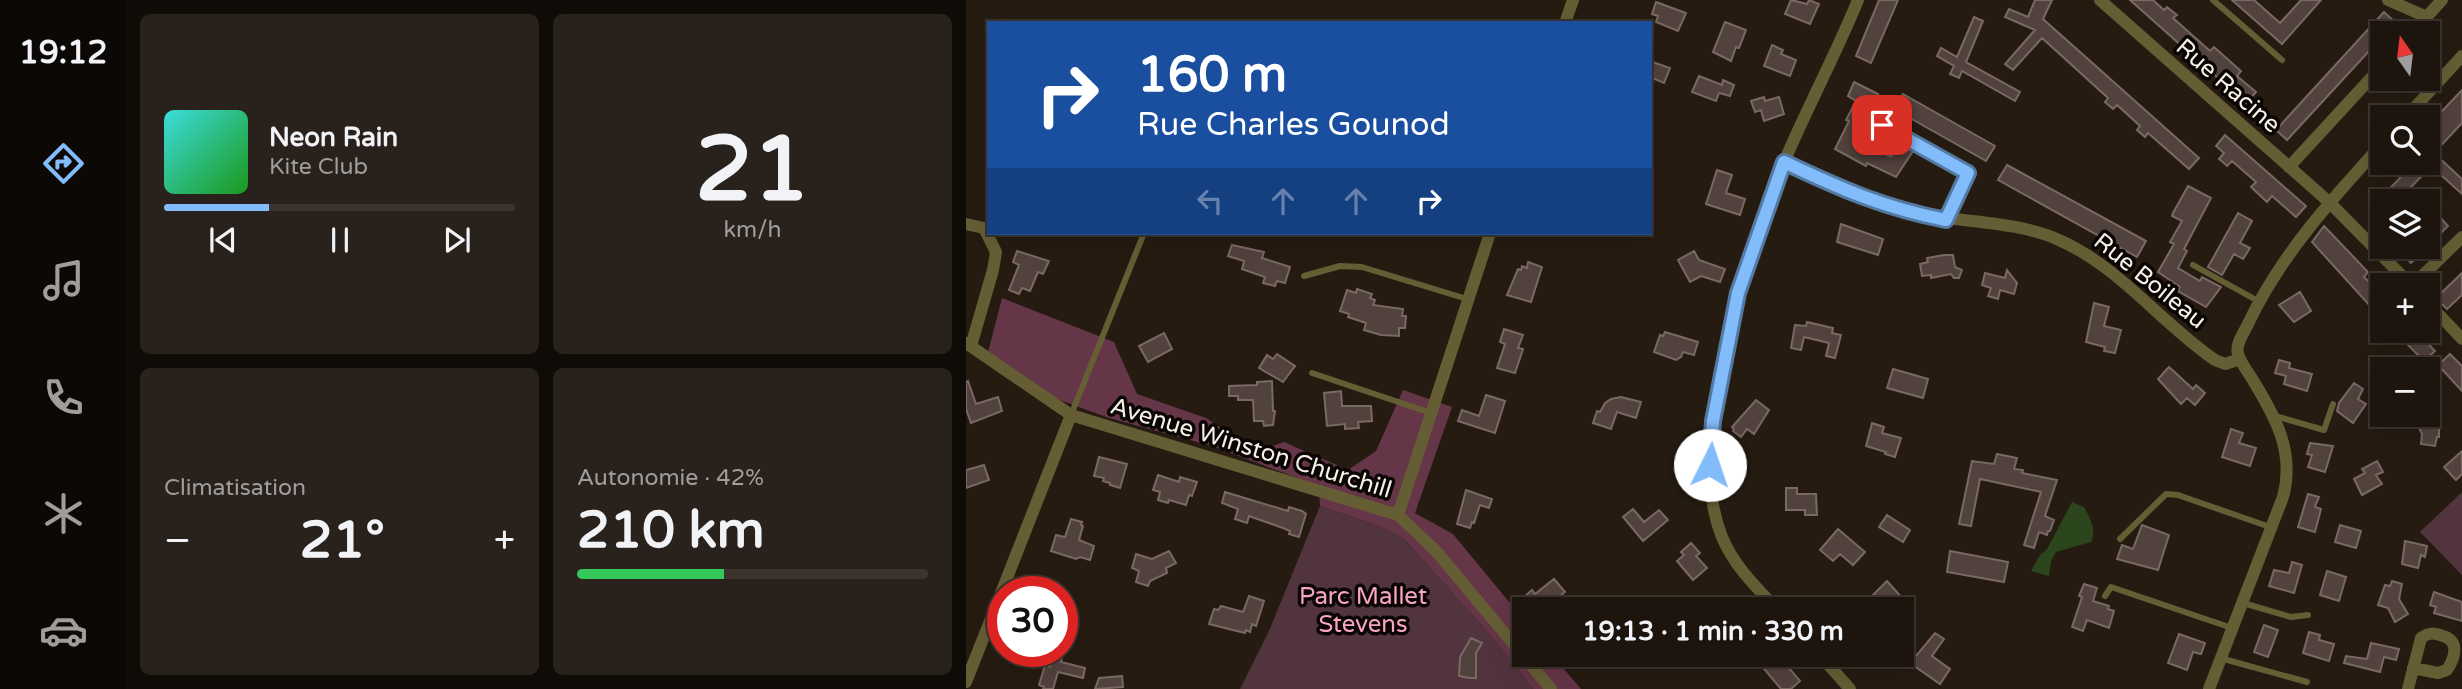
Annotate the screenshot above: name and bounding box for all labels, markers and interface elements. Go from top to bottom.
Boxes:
north arrow [2370,21,2440,91]
map controls [2370,21,2440,427]
street label: Rue Racine [2170,33,2286,139]
text: 19:12 [19,34,107,72]
text: 160 m [1137,46,1287,105]
icon: right [1022,49,1113,140]
pin [1852,95,1912,155]
button: search [2370,105,2440,175]
text: Rue Charles Gounod [1137,106,1450,144]
icon: arrive [1863,106,1901,144]
text: 21 [695,115,810,225]
text: Neon Rain [269,122,398,153]
icon: directions [39,139,88,188]
text: Kite Club [269,153,368,181]
icon: left [1191,182,1229,220]
icon: ahead [1264,182,1302,220]
icon: ahead [1337,182,1375,220]
icon: right [1410,182,1448,220]
button: layers [2370,189,2440,259]
text: km/h [724,216,781,244]
icon: previous [204,221,242,259]
icon: pause [321,221,359,259]
icon: next [438,221,476,259]
street label: Rue Boileau [2088,227,2212,335]
icon: music [39,256,88,305]
button: + [2370,273,2440,343]
button: − [2370,357,2440,427]
icon: phone [39,373,88,422]
street label: Avenue Winston Churchill [1107,391,1395,505]
position arrow [1673,428,1747,502]
text: Autonomie · 42% [577,464,764,492]
text: Climatisation [164,474,306,502]
icon: climate [39,489,88,538]
text: 210 km [577,499,765,562]
text: 21° [300,509,385,572]
text: − [164,518,191,564]
text: + [494,518,515,564]
speed limit sign: 30 [987,576,1078,667]
park label: Parc Mallet Stevens [1299,582,1427,639]
icon: car [39,606,88,655]
text: 19:13 · 1 min · 330 m [1582,616,1844,647]

